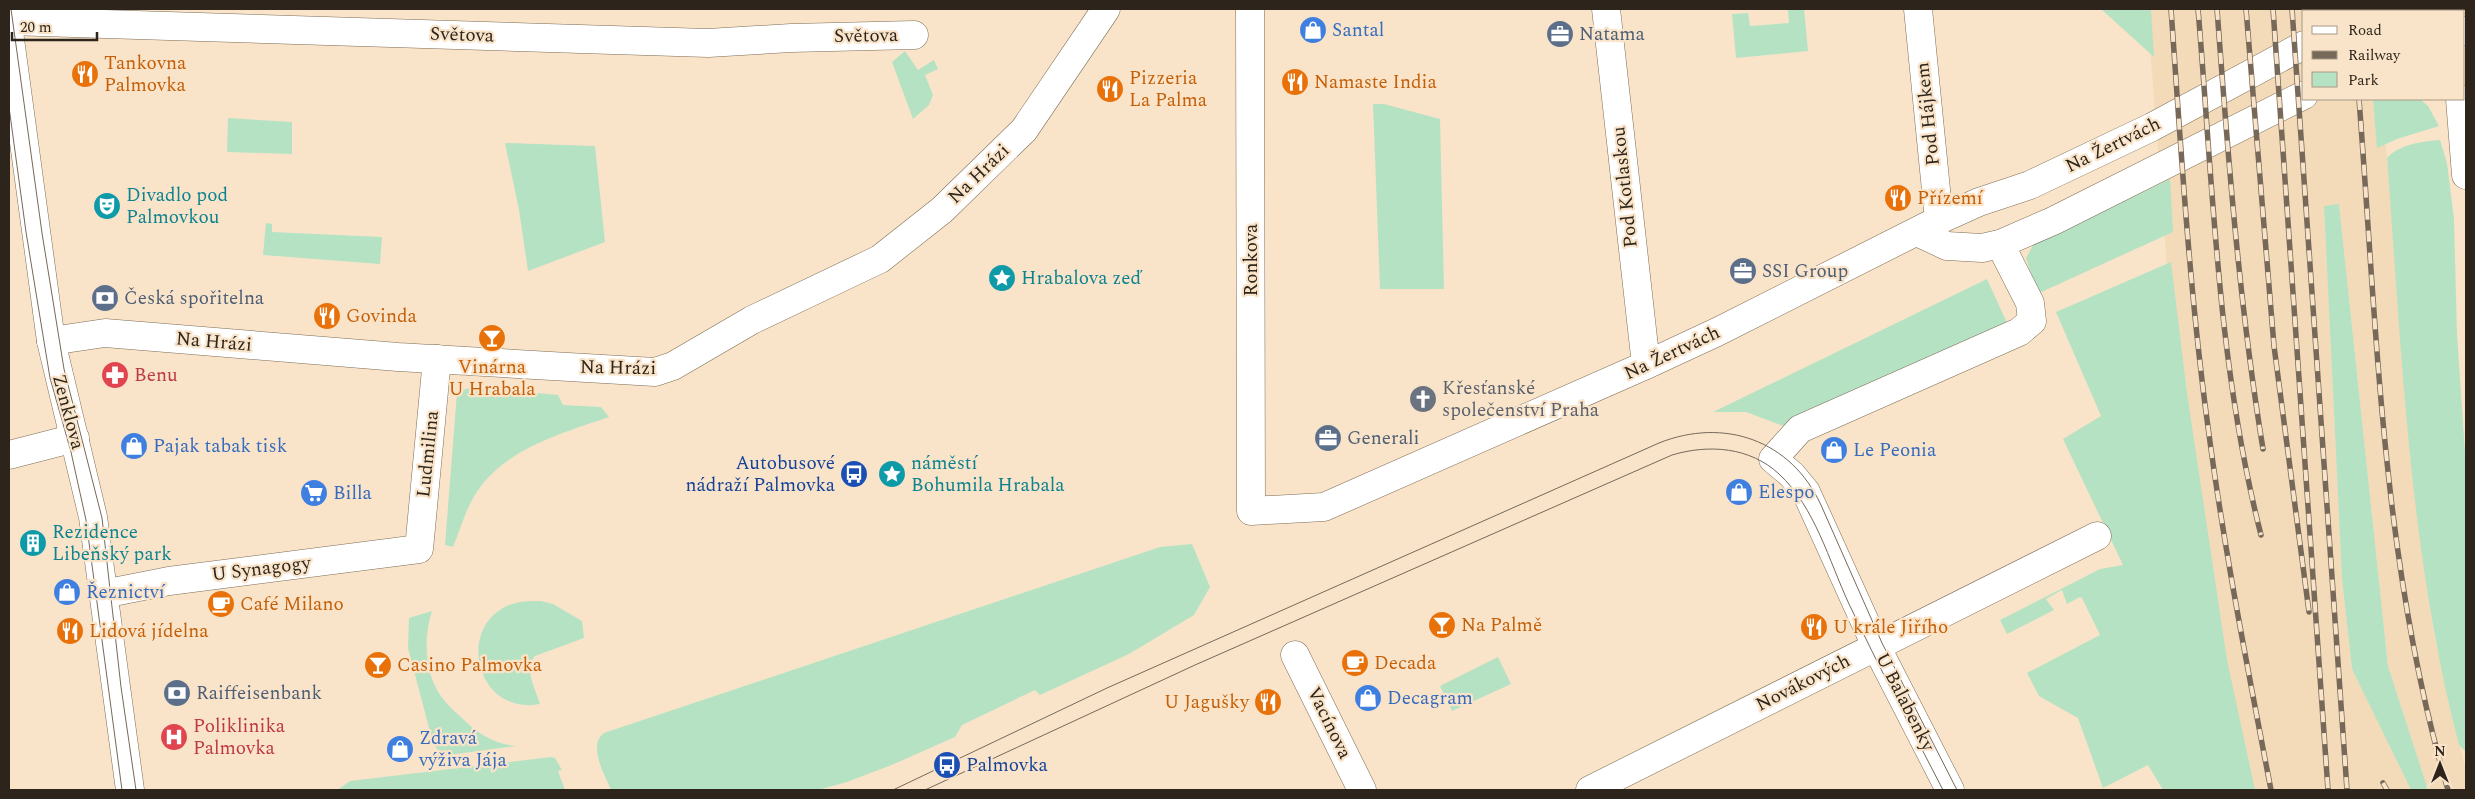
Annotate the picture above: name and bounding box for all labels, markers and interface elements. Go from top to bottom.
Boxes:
scale bar [12,10,98,42]
legend [2302,10,2465,100]
shop icon: Santal [1298,15,1328,45]
text: 20 m [20,16,52,39]
place label: Santal [1332,16,1384,45]
street label: Světova [429,19,495,51]
office icon: Natama [1545,19,1575,49]
text: Road [2348,19,2382,42]
place label: Natama [1579,20,1646,49]
street label: Světova [834,21,899,51]
text: Railway [2348,44,2401,67]
place label: Tankovna Palmovka [104,49,187,100]
restaurant icon: Tankovna Palmovka [70,59,100,89]
street label: Pod Hájkem [1908,61,1948,167]
place label: Pizzeria La Palma [1129,64,1208,115]
restaurant icon: Namaste India [1280,67,1310,97]
place label: Namaste India [1314,68,1438,97]
text: Park [2348,69,2379,92]
restaurant icon: Pizzeria La Palma [1095,74,1125,104]
street label: Na Žertvách [2060,109,2166,181]
street label: Pod Kotlaskou [1604,125,1646,249]
street label: Na Hrázi [941,137,1017,211]
place label: Divadlo pod Palmovkou [126,181,228,232]
restaurant icon: Přízemí [1883,183,1913,213]
place label: Přízemí [1917,184,1984,213]
theatre icon: Divadlo pod Palmovkou [92,191,122,221]
street label: Ronkova [1237,223,1266,296]
office icon: SSI Group [1728,256,1758,286]
place label: SSI Group [1762,257,1848,286]
place icon: Hrabalova zeď [987,263,1017,293]
place label: Hrabalova zeď [1021,264,1143,293]
bank icon: Česká spořitelna [90,283,120,313]
place label: Česká spořitelna [124,284,265,313]
restaurant icon: Govinda [312,301,342,331]
place label: Govinda [346,302,418,331]
street label: Na Žertvách [1619,318,1725,388]
bar icon: Vinárna U Hrabala [477,323,507,353]
street label: Na Hrázi [175,324,253,360]
place label: Vinárna U Hrabala [448,353,536,404]
street label: Na Hrázi [580,353,656,383]
pharmacy icon: Benu [100,360,130,390]
place label: Benu [134,361,178,390]
street label: Zenklova [44,371,92,454]
place label: Křesťanské společenství Praha [1442,374,1600,425]
church icon: Křesťanské společenství Praha [1408,384,1438,414]
street label: Ludmilina [409,408,447,499]
office icon: Generali [1313,423,1343,453]
place label: Generali [1347,424,1420,453]
shop icon: Pajak tabak tisk [119,431,149,461]
place label: Pajak tabak tisk [153,432,288,461]
shop icon: Le Peonia [1819,435,1849,465]
place label: Le Peonia [1853,436,1937,465]
place label: Autobusové nádraží Palmovka [686,449,836,500]
place label: náměstí Bohumila Hrabala [911,449,1065,500]
bus stop icon: Autobusové nádraží Palmovka [839,459,869,489]
place icon: náměstí Bohumila Hrabala [877,459,907,489]
shop icon: Elespo [1724,477,1754,507]
supermarket icon: Billa [299,478,329,508]
place label: Elespo [1758,478,1815,507]
place label: Billa [333,479,373,508]
place label: Rezidence Libeňský park [52,518,172,569]
building icon: Rezidence Libeňský park [18,528,48,558]
street label: U Synagogy [210,548,313,589]
shop icon: Řeznictví [52,577,82,607]
place label: Řeznictví [86,578,166,607]
cafe icon: Café Milano [206,589,236,619]
place label: Café Milano [240,590,344,619]
bar icon: Na Palmě [1427,610,1457,640]
place label: Na Palmě [1461,611,1542,640]
restaurant icon: U krále Jiřího [1799,612,1829,642]
place label: U krále Jiřího [1833,613,1948,642]
restaurant icon: Lidová jídelna [55,616,85,646]
place label: Lidová jídelna [89,617,209,646]
street label: Novákových [1751,647,1855,719]
cafe icon: Decada [1340,648,1370,678]
street label: U Balabenky [1868,648,1943,757]
place label: Decada [1374,649,1437,678]
bar icon: Casino Palmovka [363,650,393,680]
place label: Casino Palmovka [397,651,543,680]
bank icon: Raiffeisenbank [162,678,192,708]
place label: Raiffeisenbank [196,679,322,708]
street label: Vacínova [1299,682,1359,765]
shop icon: Decagram [1353,683,1383,713]
place label: Decagram [1387,684,1473,713]
restaurant icon: U Jagušky [1253,687,1283,717]
place label: U Jagušky [1164,688,1250,717]
place label: Poliklinika Palmovka [193,712,286,763]
hospital icon: Poliklinika Palmovka [159,722,189,752]
place label: Zdravá výživa Jája [418,724,508,775]
shop icon: Zdravá výživa Jája [385,734,415,764]
north arrow [2415,739,2465,789]
text: N [2434,741,2446,762]
bus stop icon: Palmovka [932,750,962,780]
place label: Palmovka [966,751,1049,780]

